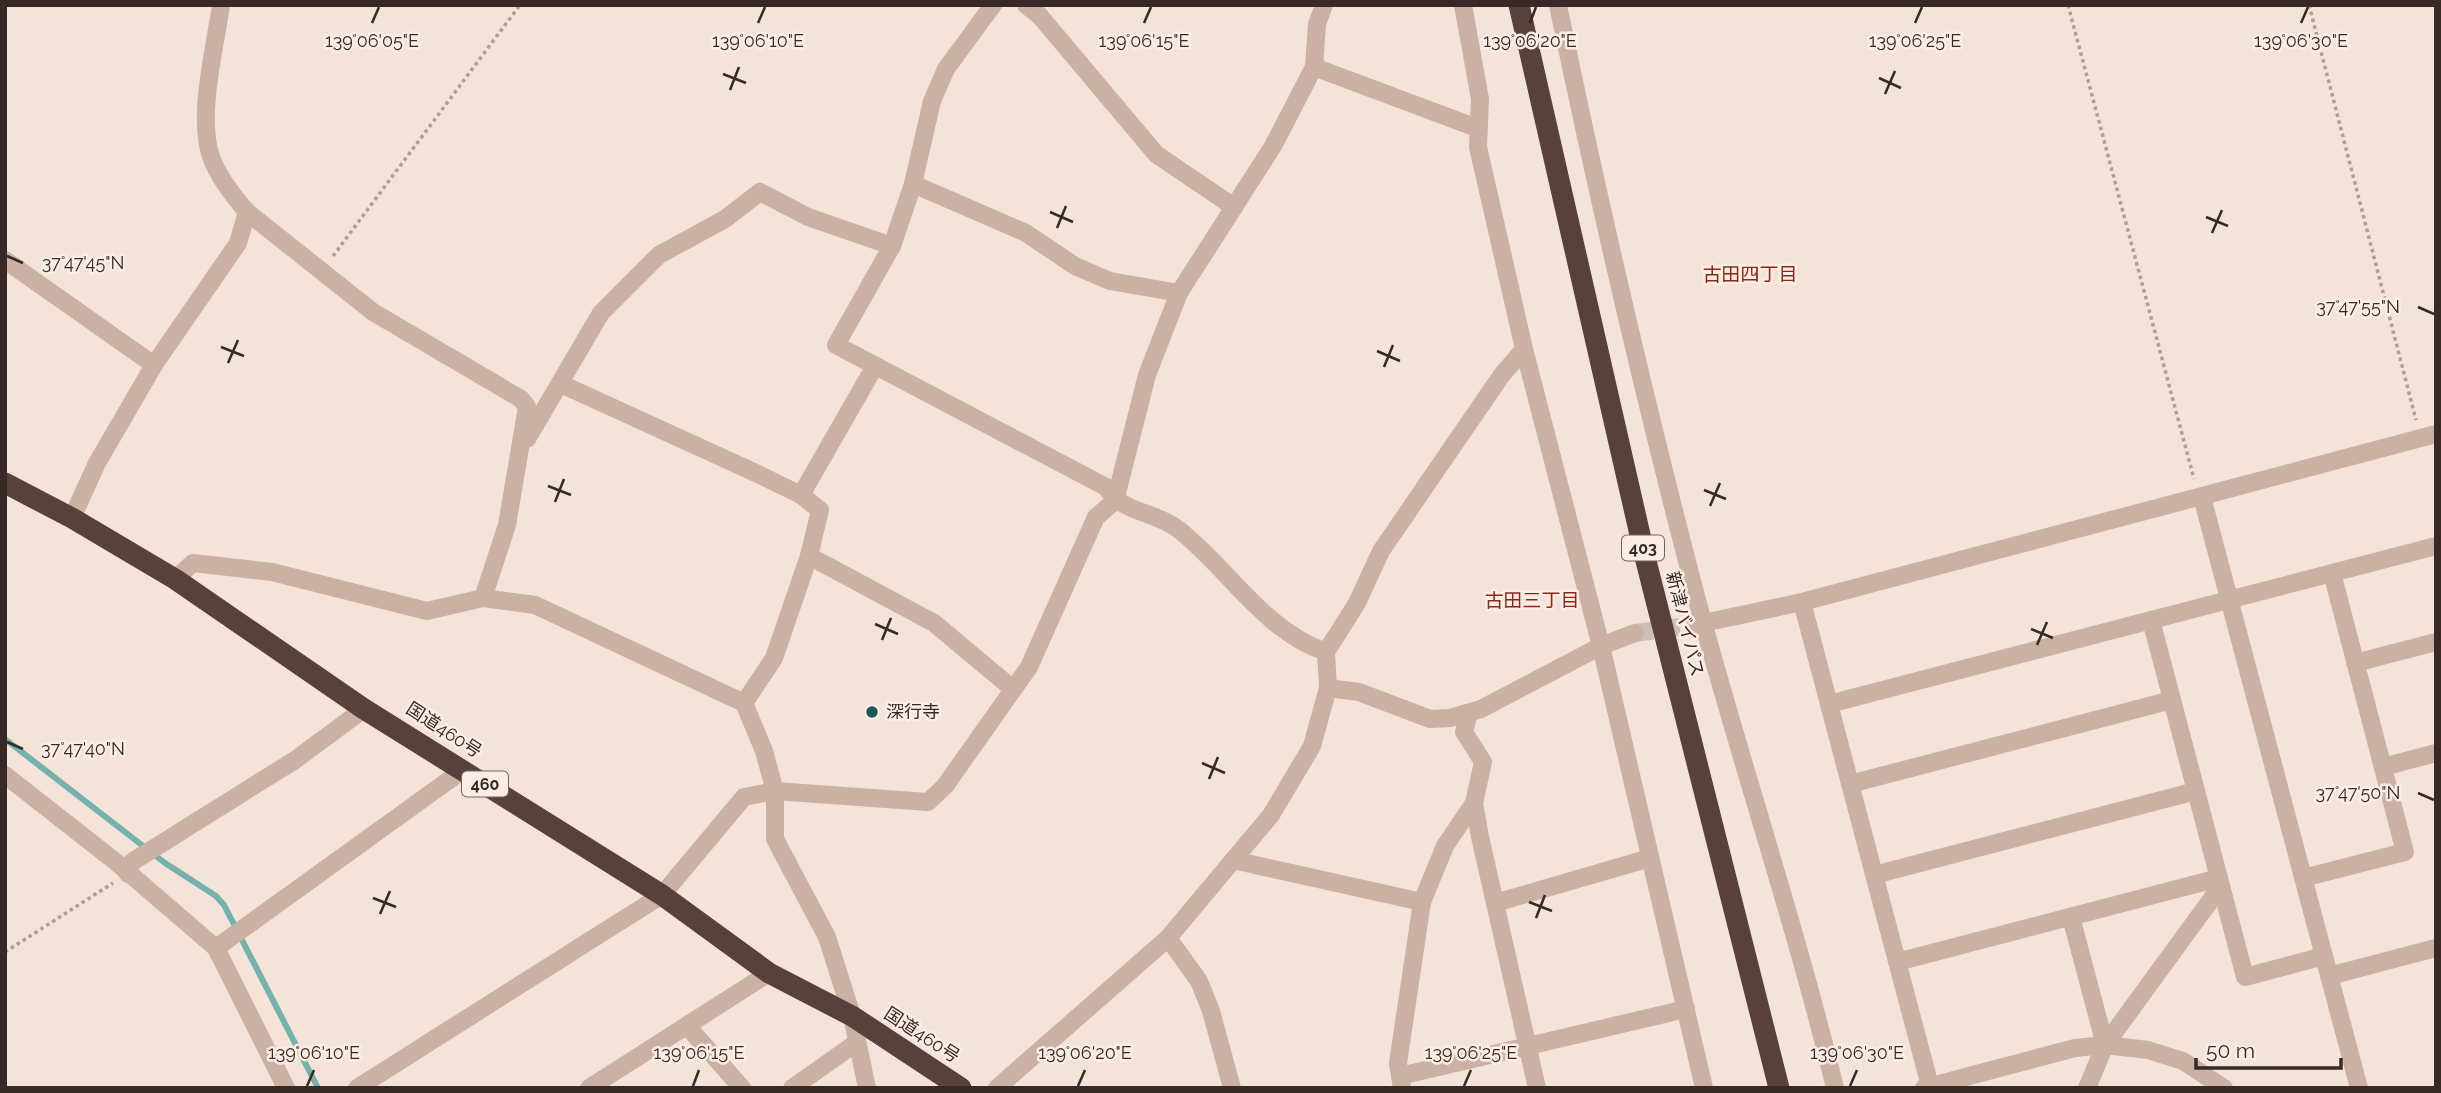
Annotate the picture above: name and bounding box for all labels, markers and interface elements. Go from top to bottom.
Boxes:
text: 139°06'05"E [325,30,419,51]
text: 139°06'10"E [712,30,804,51]
text: 139°06'15"E [1099,30,1189,51]
text: 139°06'20"E [1483,30,1577,51]
text: 139°06'25"E [1869,30,1961,51]
text: 139°06'30"E [2254,30,2348,51]
text: 37°47'45"N [42,252,124,273]
district label: 古田四丁目 [1702,263,1798,285]
text: 37°47'55"N [2316,296,2400,317]
road number: 403 [1622,536,1664,561]
street label: 新津バイパス [1662,569,1709,679]
district label: 古田三丁目 [1484,589,1580,611]
street label: 国道460号 [403,697,486,762]
place label: 深行寺 [886,701,940,722]
marker: 深行寺 [864,704,880,720]
text: 37°47'40"N [41,738,125,759]
road number: 460 [462,772,508,796]
text: 37°47'50"N [2316,782,2400,803]
street label: 国道460号 [881,1002,964,1067]
scale bar [2196,1026,2341,1070]
text: 50 m [2206,1038,2255,1063]
text: 139°06'10"E [268,1042,360,1063]
text: 139°06'15"E [654,1042,744,1063]
text: 139°06'20"E [1038,1042,1132,1063]
text: 139°06'25"E [1425,1042,1517,1063]
text: 139°06'30"E [1810,1042,1904,1063]

